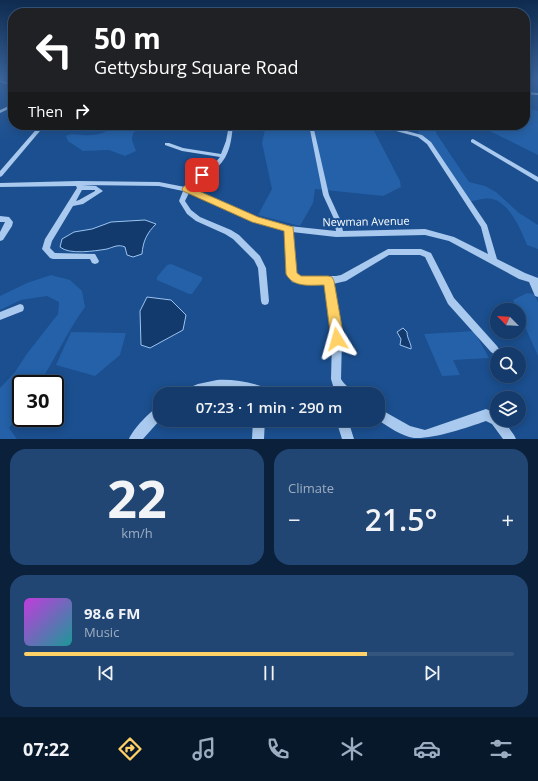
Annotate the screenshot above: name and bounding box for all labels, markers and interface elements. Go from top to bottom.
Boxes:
text: 50 m [94,19,161,57]
icon: left [28,24,80,76]
text: Gettysburg Square Road [94,55,299,79]
icon: right [71,100,93,122]
text: Then [28,101,63,121]
pin [185,158,219,192]
icon: arrive [191,164,213,186]
street label: Newman Avenue [322,213,410,229]
north arrow [490,303,526,339]
map controls [490,303,526,427]
position arrow [316,318,358,360]
button: search [490,347,526,383]
speed limit sign: 30 [12,375,64,427]
button: layers [490,391,526,427]
text: 07:23 · 1 min · 290 m [196,397,342,417]
text: 22 [107,462,167,533]
text: Climate [288,479,334,497]
text: 21.5° [365,499,437,540]
text: − [288,504,301,534]
text: + [501,504,514,534]
text: km/h [121,524,153,542]
text: 98.6 FM [84,603,140,623]
text: Music [84,623,119,641]
icon: previous [95,662,117,684]
icon: pause [258,662,280,684]
icon: next [421,662,443,684]
icon: directions [116,735,144,763]
icon: music [190,735,218,763]
icon: phone [264,735,292,763]
icon: climate [338,735,366,763]
icon: car [413,735,441,763]
icon: filters [487,735,515,763]
text: 07:22 [23,737,69,761]

